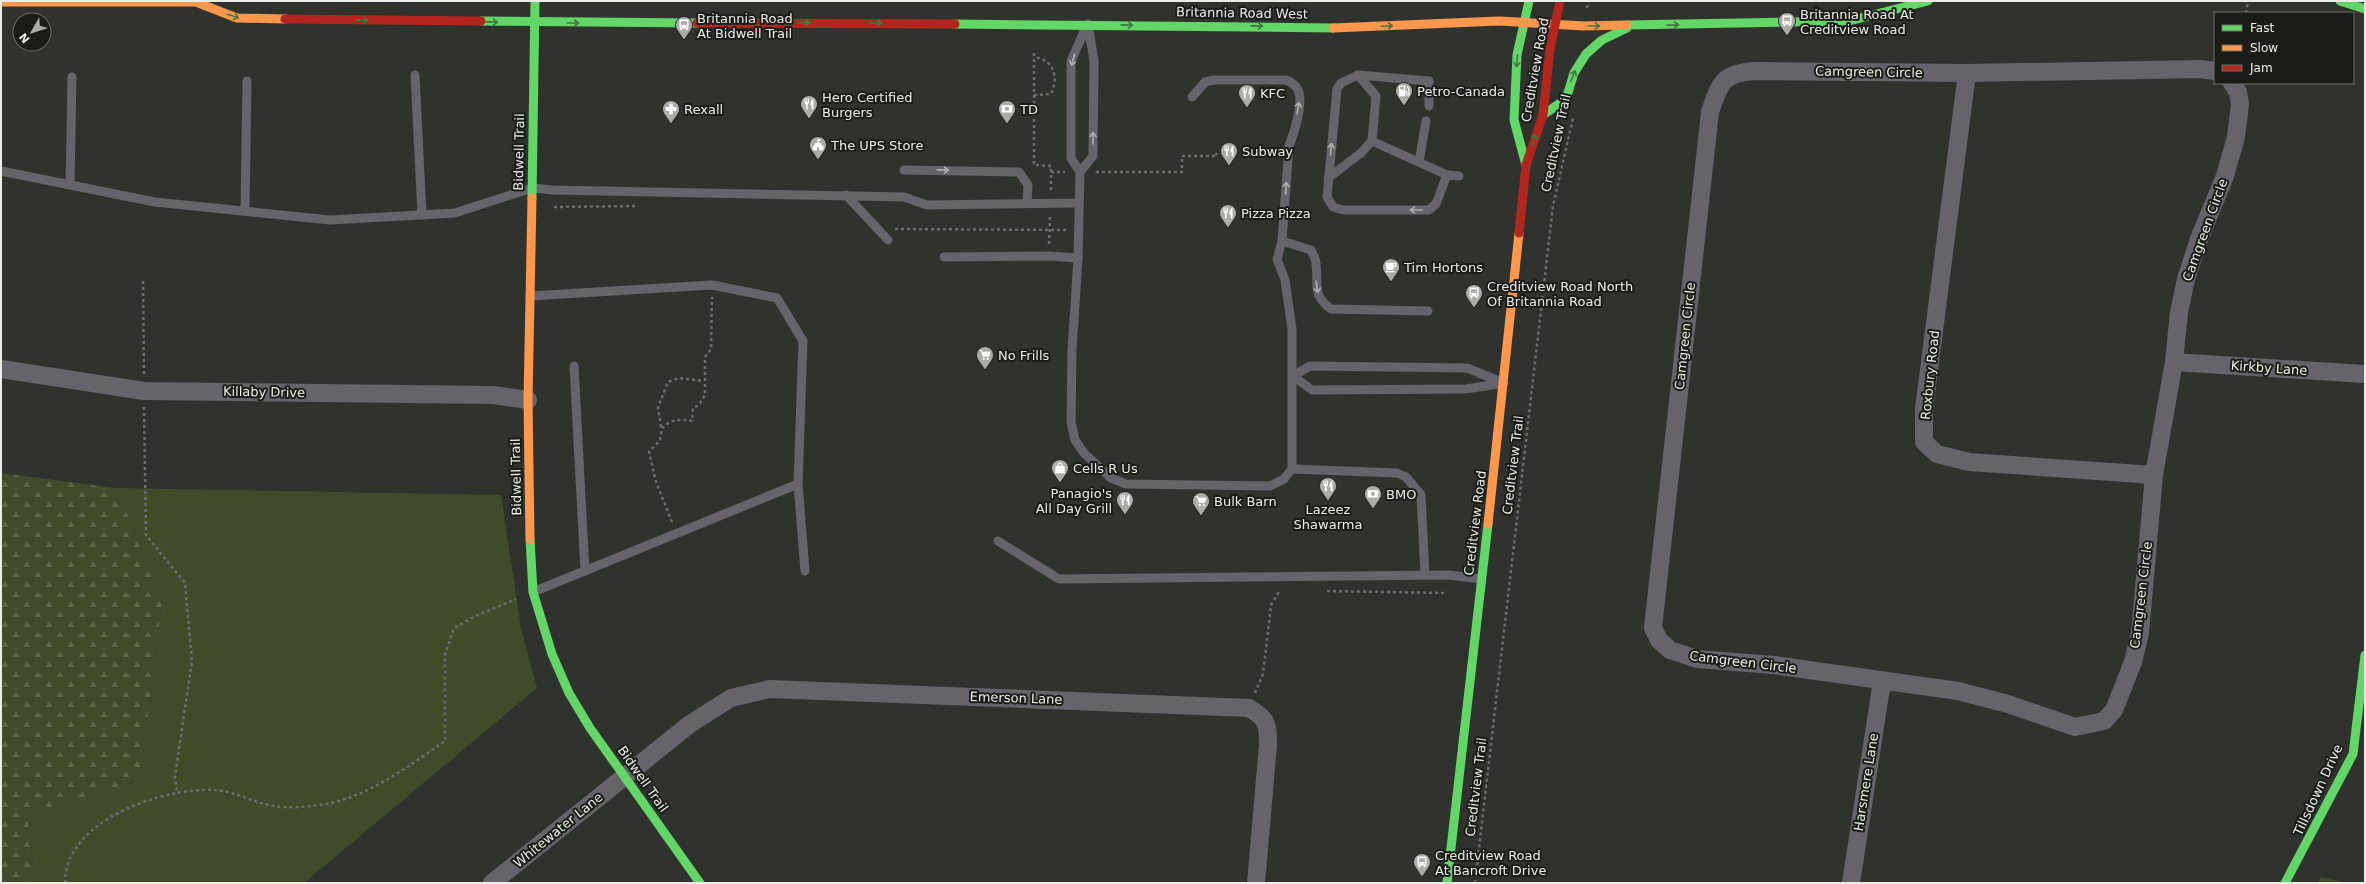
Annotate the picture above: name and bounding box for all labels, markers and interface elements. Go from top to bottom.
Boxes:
street label: Britannia Road West [1176,4,1308,22]
place label: Britannia Road At Creditview Road [1800,7,1914,37]
place label: Britannia Road At Bidwell Trail [697,11,793,41]
bus stop icon: Britannia Road At Creditview Road [1777,11,1797,36]
north arrow [12,12,52,52]
legend [2214,12,2354,84]
one-way arrow [226,13,239,20]
bus stop icon: Britannia Road At Bidwell Trail [674,15,694,40]
one-way arrow [355,16,368,24]
street label: Creditview Road [1518,17,1552,123]
one-way arrow [485,18,498,26]
one-way arrow [566,19,579,27]
one-way arrow [797,19,810,27]
one-way arrow [869,19,882,27]
one-way arrow [1120,21,1133,28]
one-way arrow [1666,21,1679,29]
text: Fast [2250,21,2274,35]
one-way arrow [1250,22,1263,30]
one-way arrow [1587,22,1600,30]
one-way arrow [1380,23,1393,30]
text: N [17,30,33,46]
text: Slow [2250,41,2278,55]
one-way arrow [1068,53,1076,66]
one-way arrow [1514,54,1521,67]
text: Jam [2249,61,2273,75]
street label: Camgreen Circle [1815,64,1923,80]
one-way arrow [1569,70,1577,82]
fuel station icon: Petro-Canada [1394,81,1414,106]
restaurant icon: KFC [1237,83,1257,108]
place label: Petro-Canada [1417,84,1505,99]
place label: KFC [1260,86,1285,101]
place label: Hero Certified Burgers [822,90,913,120]
street label: Creditview Trail [1538,93,1574,193]
restaurant icon: Hero Certified Burgers [799,94,819,119]
pharmacy icon: Rexall [661,99,681,124]
bank icon: TD [997,99,1017,124]
place label: Rexall [684,102,723,117]
place label: TD [1019,102,1038,117]
one-way arrow [1294,102,1302,115]
street label: Bidwell Trail [511,113,527,191]
one-way arrow [1089,132,1097,145]
public building icon: The UPS Store [808,135,828,160]
one-way arrow [1531,135,1539,147]
place label: The UPS Store [830,138,923,153]
restaurant icon: Subway [1219,141,1239,166]
one-way arrow [1328,143,1335,156]
place label: Subway [1242,144,1293,159]
one-way arrow [936,167,949,174]
street label: Camgreen Circle [2179,177,2231,283]
one-way arrow [1282,182,1289,195]
restaurant icon: Pizza Pizza [1218,203,1238,228]
place label: Pizza Pizza [1241,206,1311,221]
one-way arrow [1410,206,1423,214]
cafe icon: Tim Hortons [1381,257,1401,282]
place label: Tim Hortons [1403,260,1483,275]
place label: Creditview Road North Of Britannia Road [1487,279,1633,309]
one-way arrow [1313,281,1321,294]
street label: Camgreen Circle [1672,282,1698,390]
bus stop icon: Creditview Road North Of Britannia Road [1464,283,1484,308]
street label: Roxbury Road [1918,329,1942,421]
supermarket icon: No Frills [975,345,995,370]
place label: No Frills [998,348,1050,363]
street label: Kirkby Lane [2230,358,2308,378]
street label: Killaby Drive [223,384,305,400]
street label: Creditview Trail [1499,415,1527,515]
street label: Bidwell Trail [508,438,524,516]
shop icon: Cells R Us [1050,458,1070,483]
place label: Cells R Us [1073,461,1138,476]
street label: Creditview Road [1461,470,1489,576]
restaurant icon: Lazeez Shawarma [1318,476,1338,501]
bank icon: BMO [1363,484,1383,509]
place label: Panagio's All Day Grill [1036,486,1112,516]
place label: BMO [1386,487,1416,502]
restaurant icon: Panagio's All Day Grill [1115,490,1135,515]
supermarket icon: Bulk Barn [1191,491,1211,516]
place label: Bulk Barn [1214,494,1277,509]
place label: Lazeez Shawarma [1294,502,1362,532]
street label: Camgreen Circle [2127,541,2155,649]
street label: Camgreen Circle [1689,648,1797,676]
street label: Emerson Lane [969,689,1063,707]
street label: Harsmere Lane [1851,732,1881,832]
street label: Creditview Trail [1462,737,1490,837]
street label: Tillsdown Drive [2290,742,2346,839]
street label: Bidwell Trail [615,743,671,815]
street label: Whitewater Lane [510,789,606,871]
place label: Creditview Road At Bancroft Drive [1435,848,1546,878]
bus stop icon: Creditview Road At Bancroft Drive [1412,852,1432,877]

